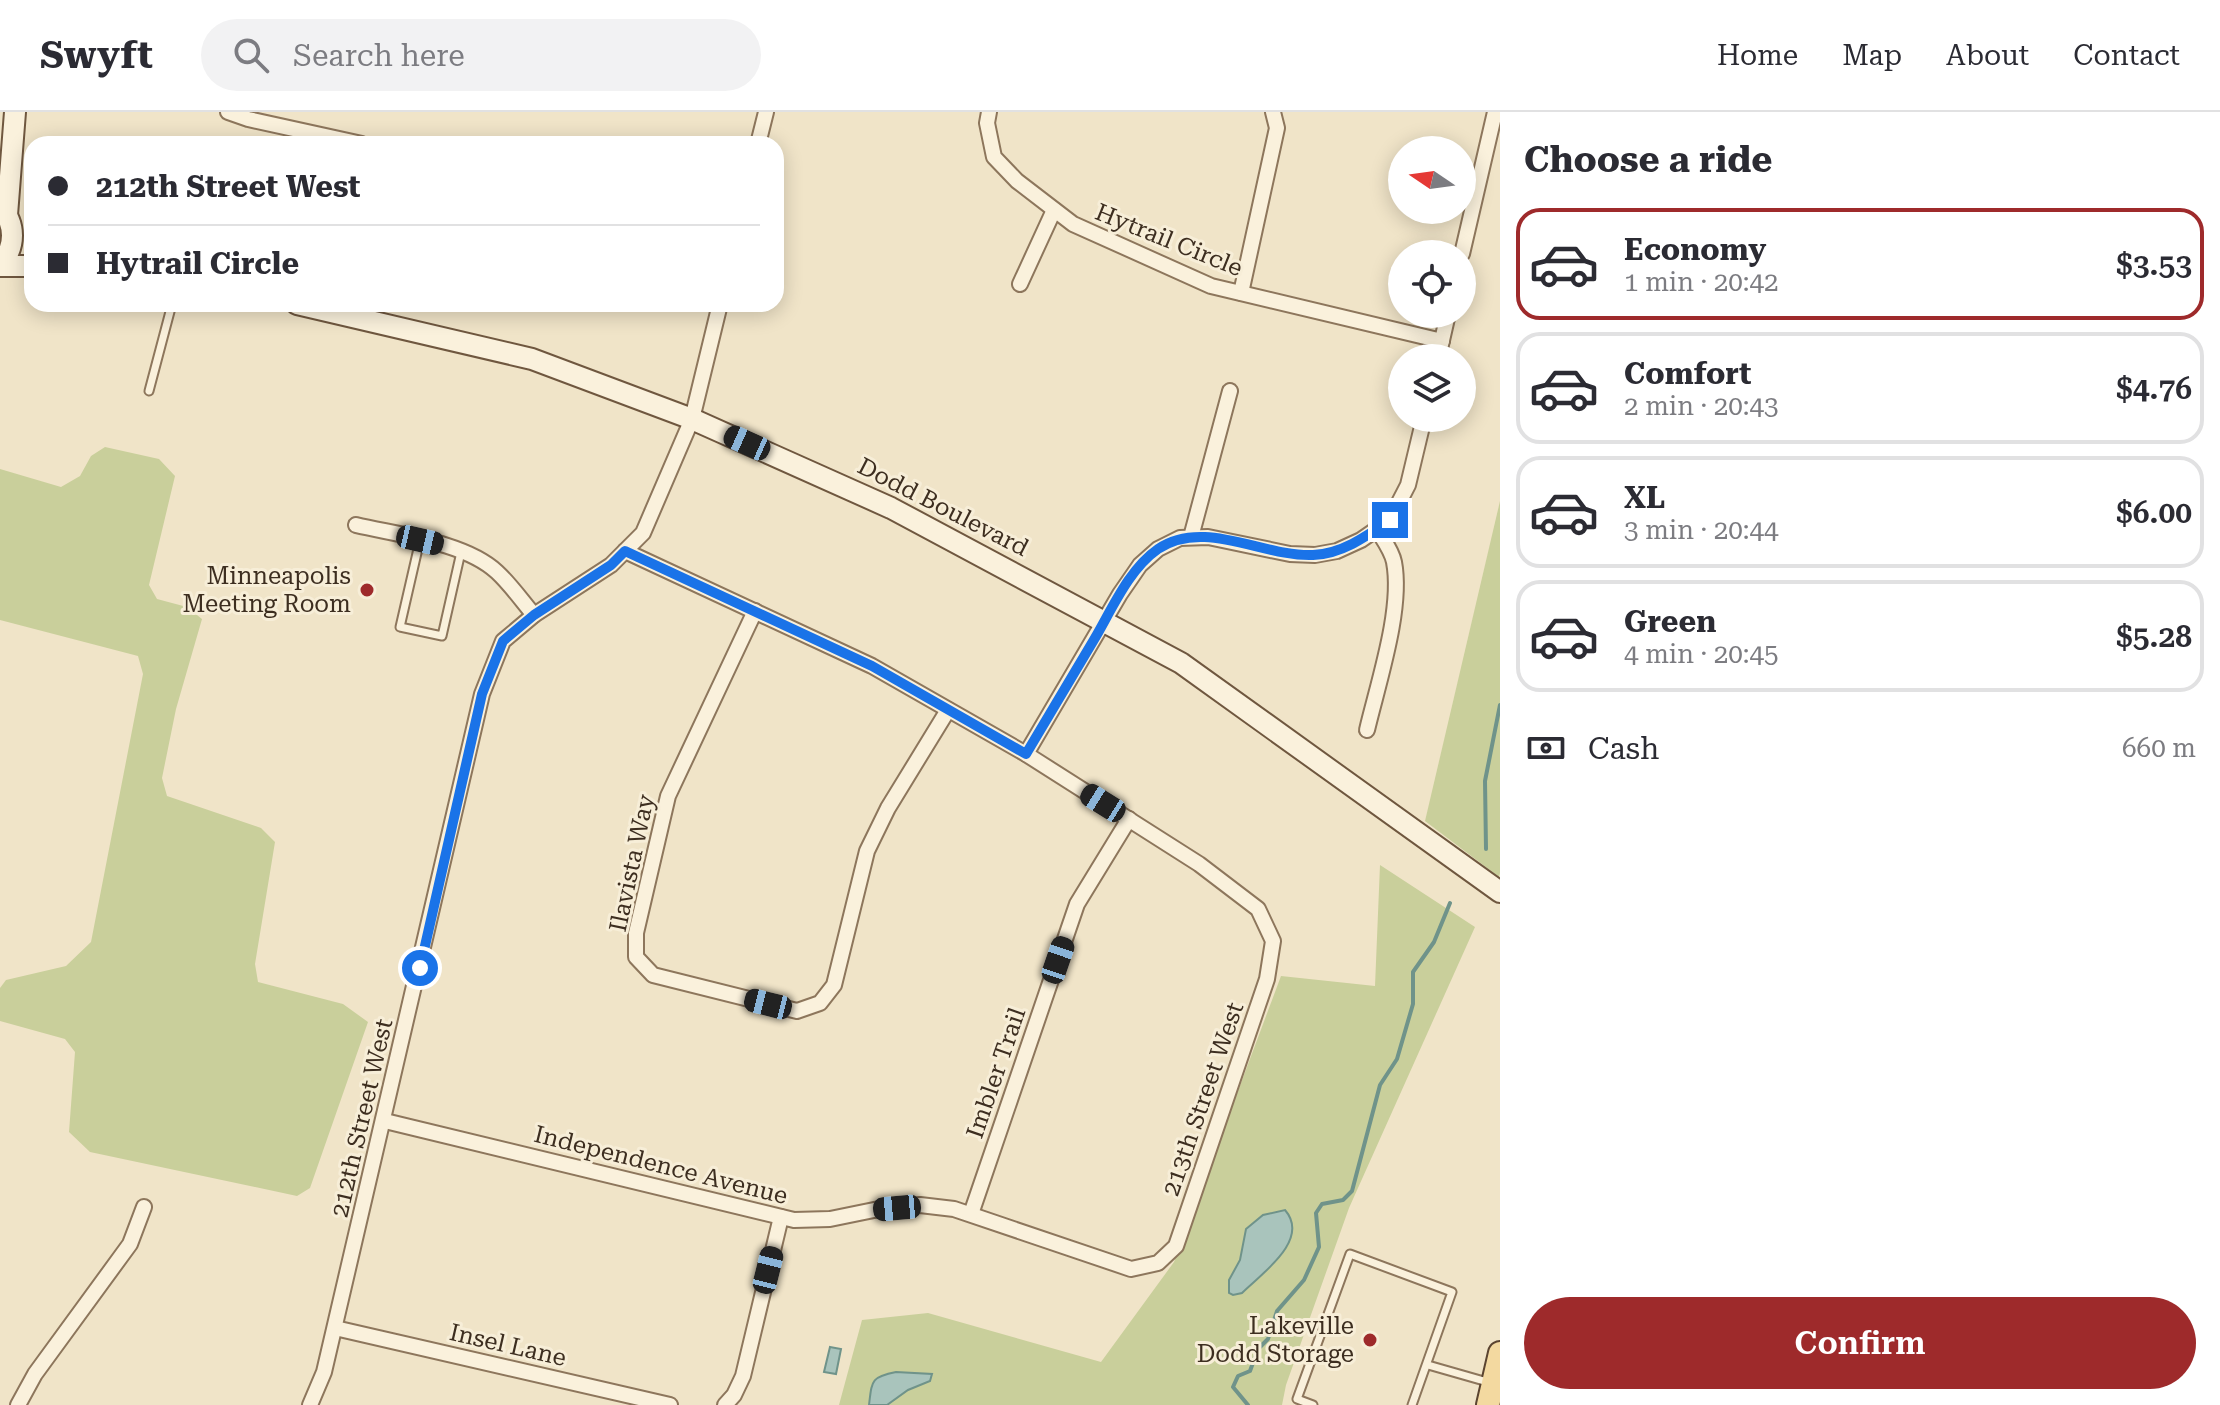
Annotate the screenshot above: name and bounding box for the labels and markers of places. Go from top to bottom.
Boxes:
place label: Minneapolis Meeting Room [182,562,351,618]
marker: Minneapolis Meeting Room [358,581,376,599]
place label: Lakeville Dodd Storage [1197,1312,1354,1368]
marker: Lakeville Dodd Storage [1361,1331,1379,1349]

